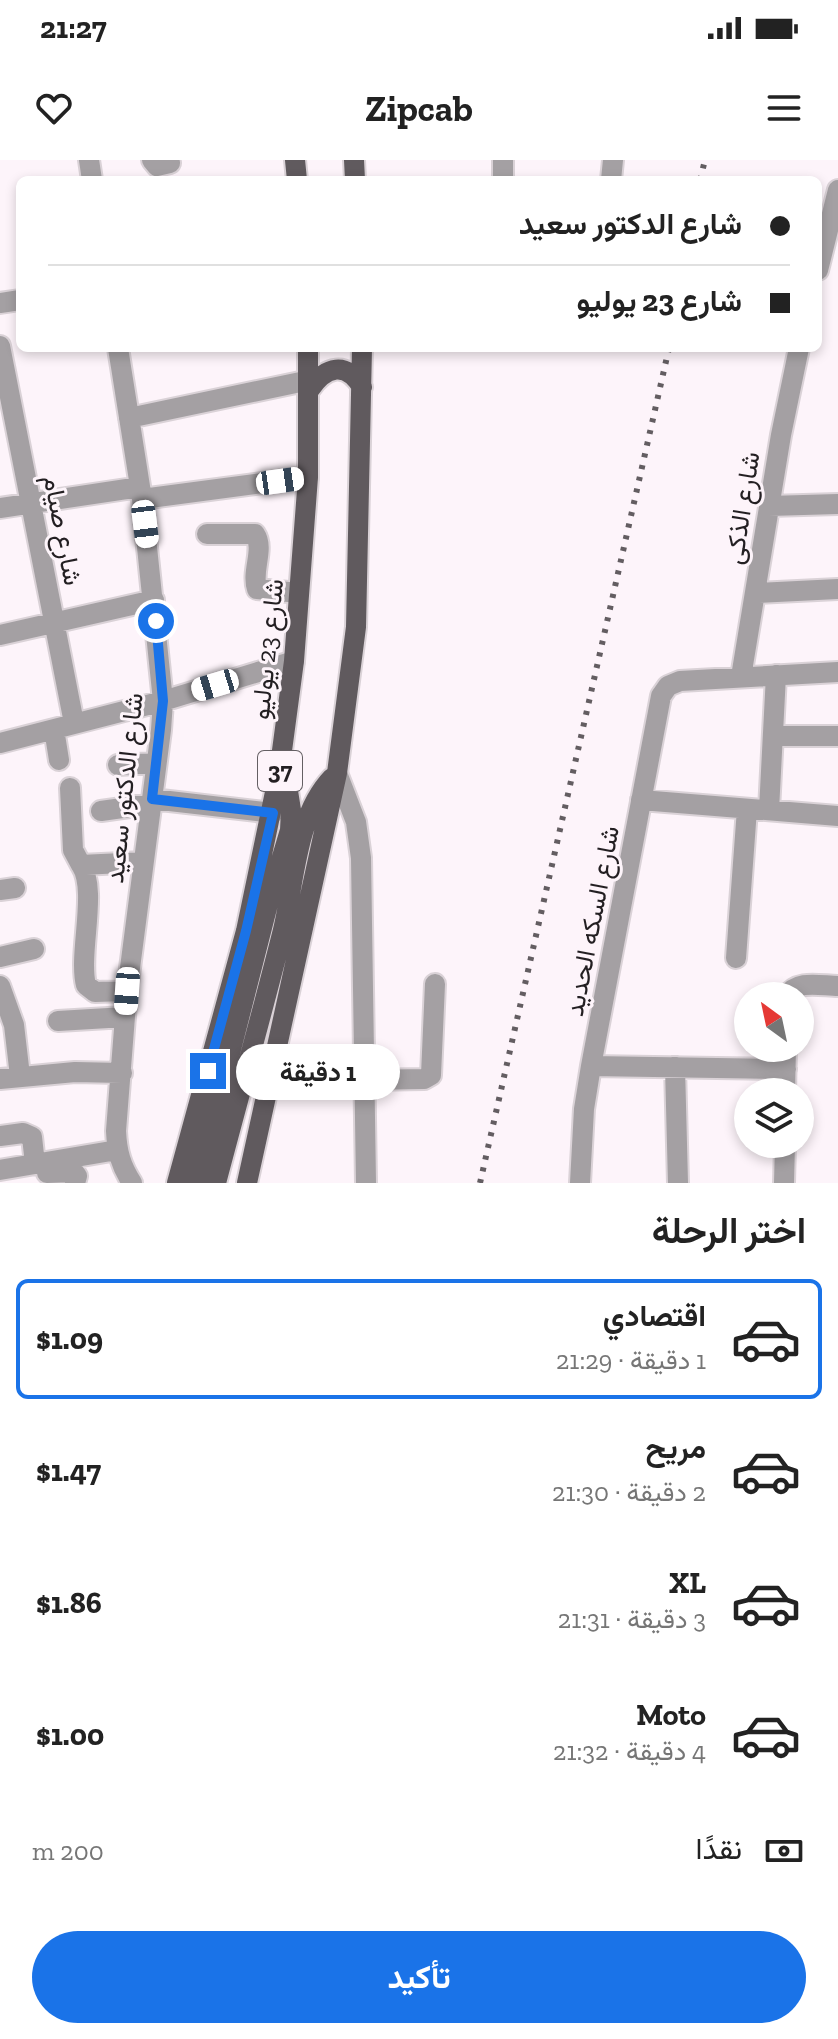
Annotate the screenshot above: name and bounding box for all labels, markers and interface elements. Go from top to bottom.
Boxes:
text: 21:27 [40,10,107,46]
icon: heart [32,86,76,130]
icon: menu [762,86,806,130]
text: Zipcab [365,87,473,130]
text: شارع الدكتور سعيد [519,206,742,242]
text: شارع 23 يوليو [577,283,742,319]
street label: شارع الذكى [717,449,769,567]
car [255,466,305,496]
street label: شارع صيام [35,472,89,588]
car [130,499,160,549]
street label: شارع 23 يوليو [244,577,292,721]
route start [138,603,174,639]
car [189,667,241,703]
street label: شارع الدكتور سعيد [98,691,152,885]
road number: 37 [258,751,302,791]
street label: شارع السكه الحديد [558,823,628,1019]
car [113,966,141,1016]
north arrow [734,982,814,1062]
map controls [734,982,814,1158]
callout: 1 دقيقة [236,1043,400,1099]
route end [190,1053,226,1089]
text: 1 دقيقة [280,1056,356,1088]
button: layers [734,1078,814,1158]
text: اختر الرحلة [652,1209,806,1252]
text: اقتصادي [603,1298,706,1334]
icon: car [730,1303,802,1375]
text: $1.09 [36,1321,103,1357]
text: 1 دقيقة · 21:29 [556,1344,706,1376]
text: مريح [646,1430,706,1466]
icon: car [730,1435,802,1507]
text: $1.47 [36,1453,101,1489]
text: 2 دقيقة · 21:30 [552,1476,706,1508]
text: XL [669,1565,706,1601]
icon: car [730,1567,802,1639]
text: $1.86 [36,1585,102,1621]
text: 3 دقيقة · 21:31 [558,1603,706,1635]
text: Moto [636,1697,706,1733]
icon: car [730,1699,802,1771]
text: $1.00 [36,1717,104,1753]
text: 4 دقيقة · 21:32 [553,1735,706,1767]
icon: cash [762,1829,806,1873]
text: نقدًا [696,1831,742,1867]
text: 200 m [32,1835,104,1867]
button: تأكيد [32,1931,806,2023]

